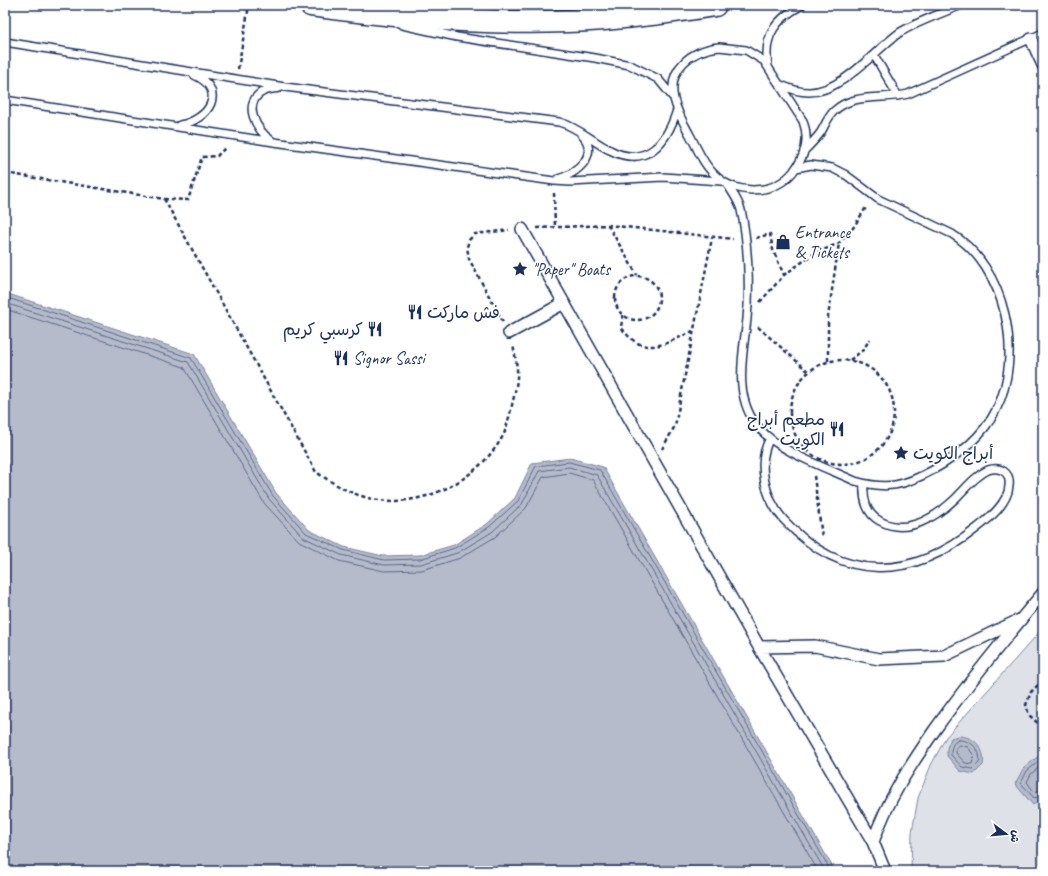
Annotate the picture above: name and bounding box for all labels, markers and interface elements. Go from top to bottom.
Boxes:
place label: Entrance & Tickets [795,222,851,263]
shop icon: Entrance & Tickets [774,233,792,251]
place label: "Paper" Boats [532,259,611,280]
place icon: "Paper" Boats [511,260,529,278]
place label: فش ماركت [427,302,500,323]
restaurant icon: فش ماركت [406,303,424,321]
place label: كرسبي كريم [283,319,363,344]
restaurant icon: كرسبي كريم [366,320,384,338]
place label: Signor Sassi [353,348,427,369]
restaurant icon: Signor Sassi [332,349,350,367]
place label: مطعم أبراج الكويت [747,409,825,450]
restaurant icon: مطعم أبراج الكويت [828,420,846,438]
place label: أبراج الكويت [913,443,993,465]
place icon: أبراج الكويت [892,444,910,462]
north arrow [986,814,1026,854]
text: ش [1007,829,1024,845]

